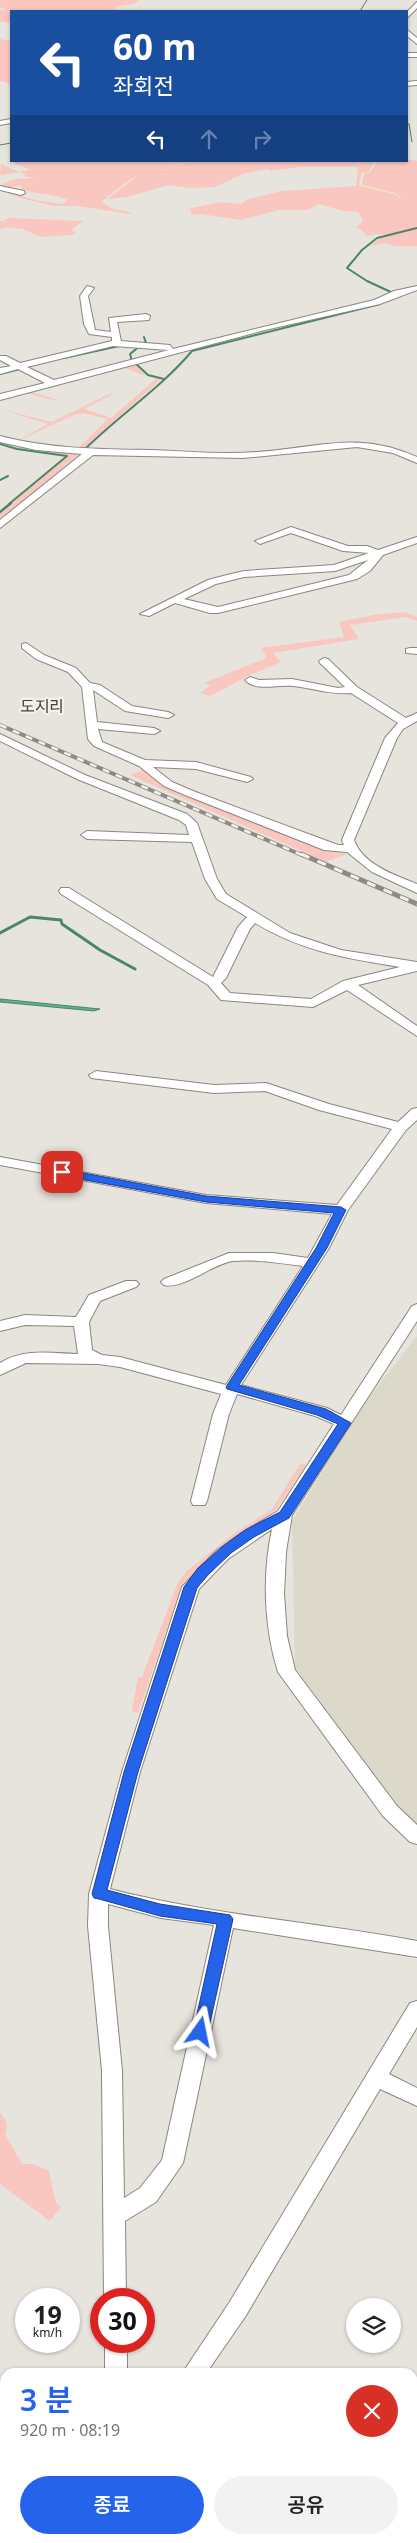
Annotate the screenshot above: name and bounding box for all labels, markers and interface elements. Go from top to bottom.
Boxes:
text: 60 m [113,23,196,70]
icon: left [30,30,95,95]
text: 좌회전 [113,70,174,100]
icon: left [142,125,170,153]
icon: ahead [195,125,223,153]
icon: right [248,125,276,153]
district label: 도지리 [20,695,64,717]
pin [41,1151,83,1193]
icon: arrive [48,1158,76,1186]
position arrow [173,2005,225,2057]
speed limit sign: 30 [90,2288,155,2353]
text: 19 [33,2297,62,2331]
map controls [346,2298,401,2353]
button: layers [346,2298,401,2353]
text: km/h [33,2324,62,2341]
text: 3 분 [20,2379,73,2420]
button: close [346,2385,398,2437]
text: 920 m · 08:19 [20,2419,120,2441]
button: 종료 [20,2476,204,2534]
button: 공유 [214,2476,398,2534]

